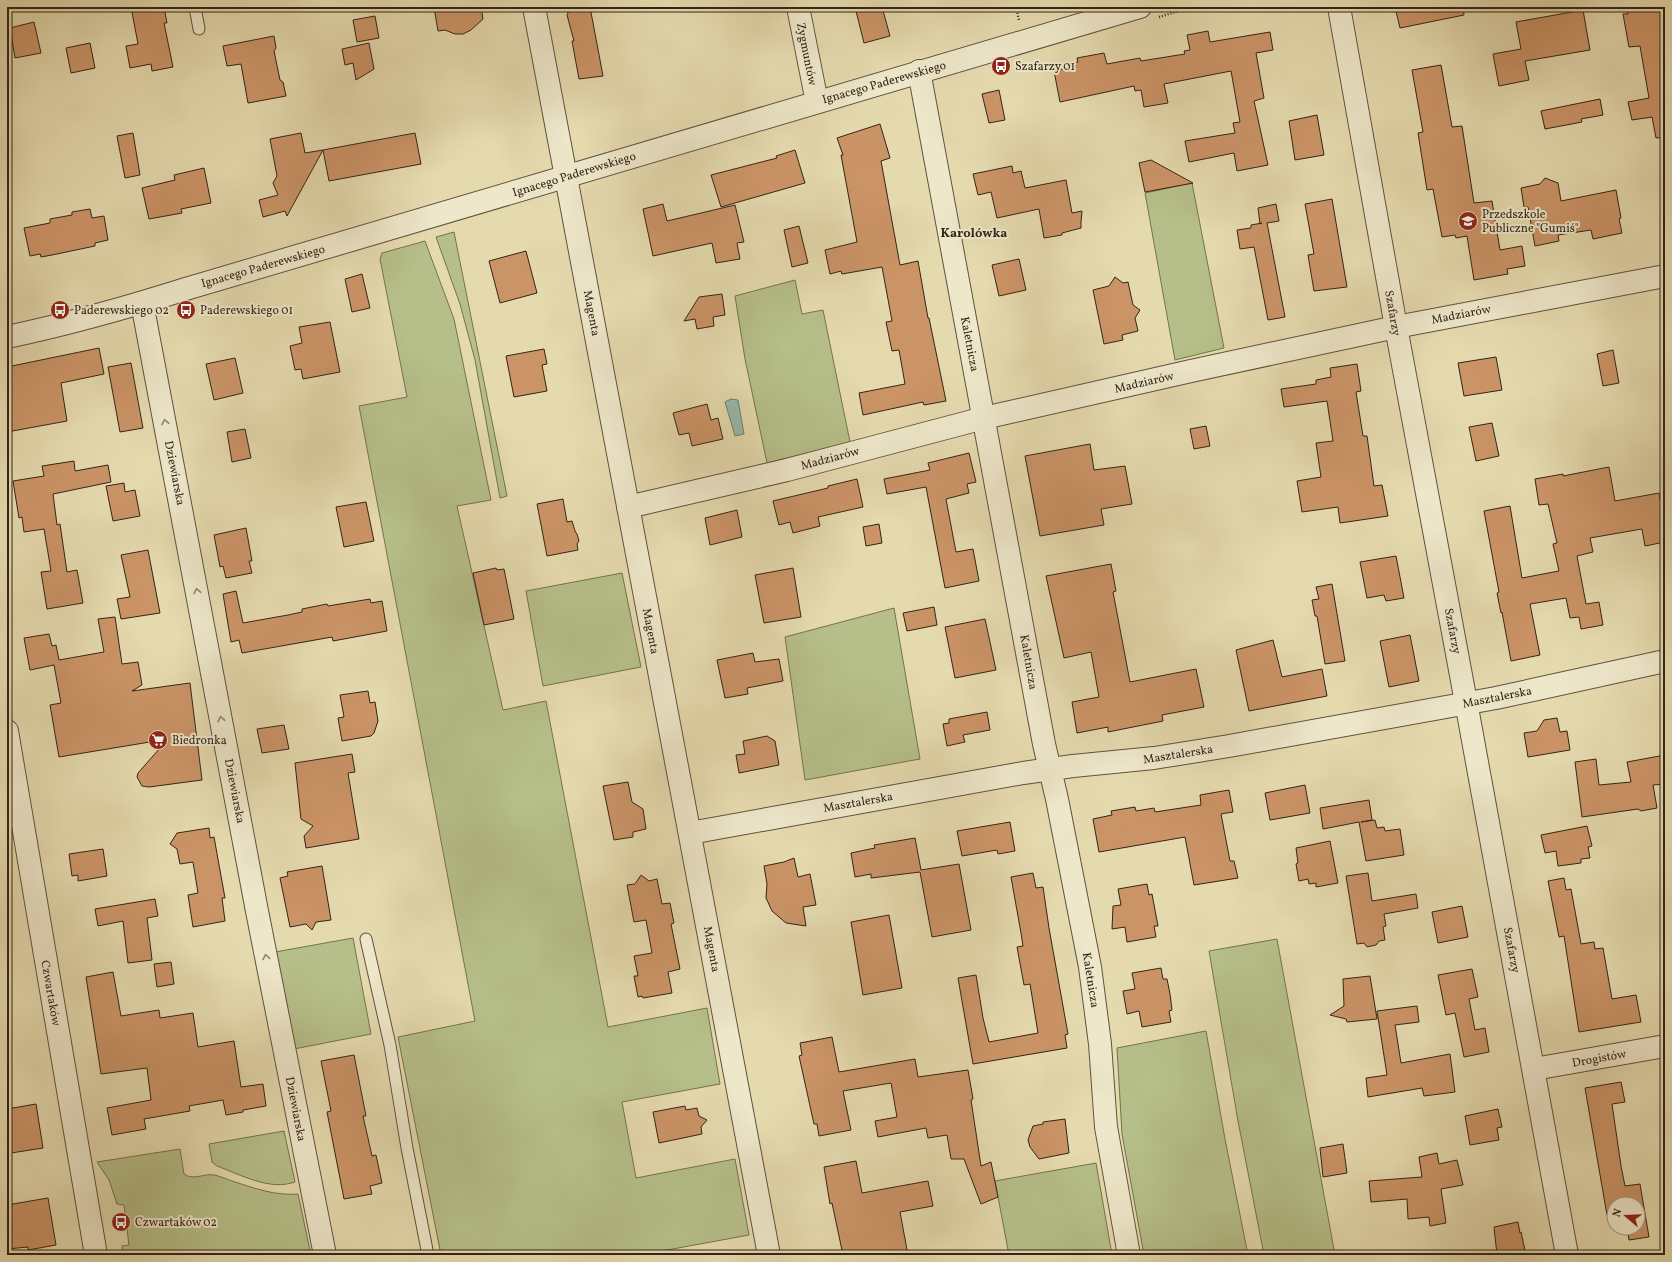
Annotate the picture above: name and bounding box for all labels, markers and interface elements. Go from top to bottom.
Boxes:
street label: Zygmuntów [792,21,820,88]
bus stop icon: Szafarzy 01 [990,55,1012,77]
street label: Ignacego Paderewskiego [820,58,948,108]
place label: Szafarzy 01 [1015,59,1075,75]
street label: Ignacego Paderewskiego [511,149,638,201]
place label: Przedszkole Publiczne "Gumiś" [1482,207,1579,237]
school or university icon: Przedszkole Publiczne "Gumiś" [1457,210,1479,232]
district label: Karolówka [941,225,1007,243]
street label: Ignacego Paderewskiego [199,242,327,292]
street label: Magenta [579,289,603,337]
street label: Szafarzy [1380,289,1404,338]
bus stop icon: Paderewskiego 02 [49,299,71,321]
bus stop icon: Paderewskiego 01 [175,299,197,321]
street label: Madziarów [1430,301,1493,329]
place label: Paderewskiego 02 [74,303,169,319]
place label: Paderewskiego 01 [200,303,293,319]
street label: Kaletnicza [956,315,982,373]
street label: Madziarów [1113,368,1176,398]
one-way arrow [162,419,170,426]
street label: Dziewiarska [160,440,188,507]
street label: Madziarów [799,443,862,474]
one-way arrow [193,588,202,595]
street label: Magenta [638,607,662,655]
street label: Szafarzy [1440,607,1464,656]
street label: Kaletnicza [1015,633,1041,691]
street label: Masztalerska [1461,683,1533,713]
one-way arrow [217,716,226,722]
supermarket icon: Biedronka [147,729,169,751]
place label: Biedronka [172,733,227,749]
street label: Masztalerska [1142,742,1214,768]
street label: Dziewiarska [220,758,248,825]
street label: Masztalerska [822,789,894,817]
street label: Magenta [699,925,723,973]
street label: Szafarzy [1499,926,1523,975]
street label: Kaletnicza [1078,951,1102,1009]
one-way arrow [263,954,271,960]
street label: Czwartaków [36,959,64,1028]
street label: Drogistów [1571,1046,1628,1072]
street label: Dziewiarska [281,1076,309,1143]
north arrow [1606,1196,1646,1236]
text: N [1610,1207,1626,1219]
bus stop icon: Czwartaków 02 [110,1211,132,1233]
place label: Czwartaków 02 [135,1215,217,1231]

